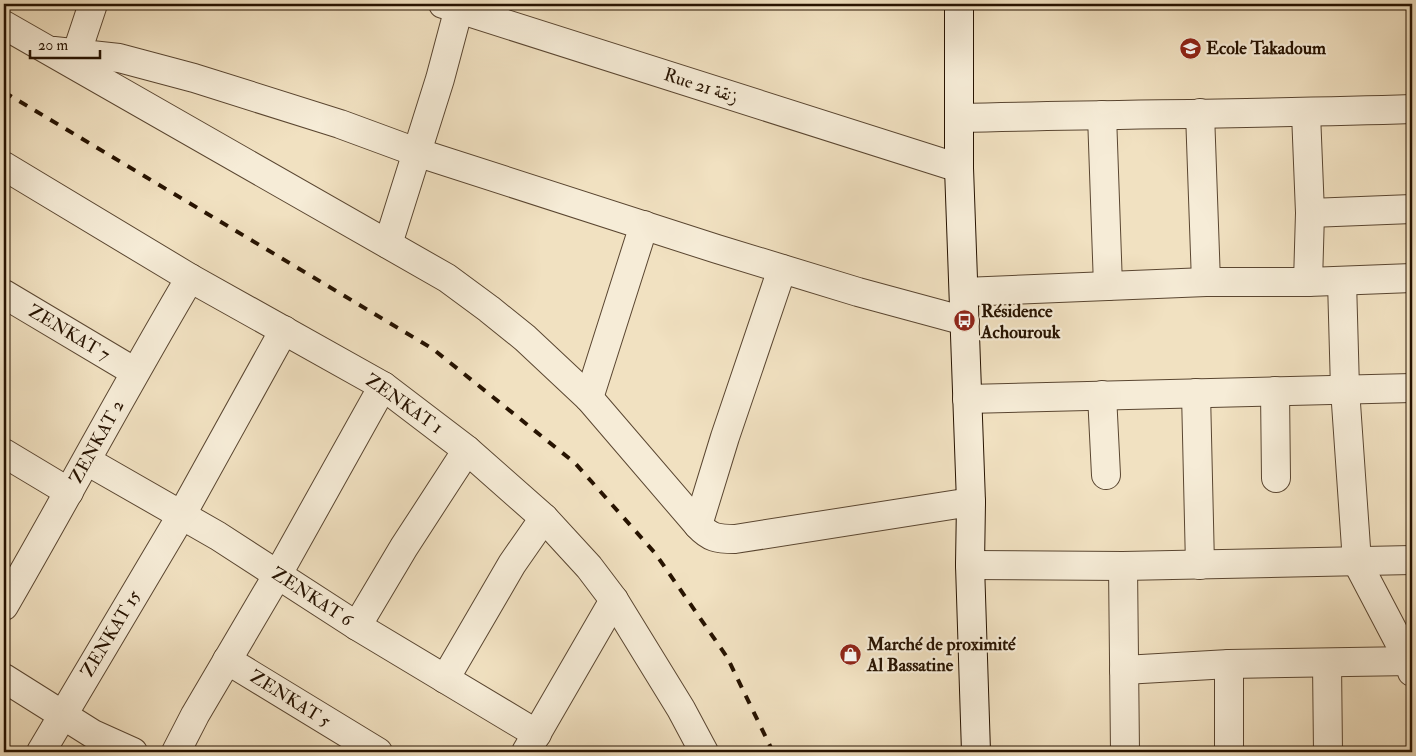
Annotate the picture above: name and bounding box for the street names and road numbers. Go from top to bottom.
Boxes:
street label: Rue 21 زنقة [661,63,741,109]
street label: ZENKAT 7 [24,300,114,366]
street label: ZENKAT 1 [361,369,447,439]
street label: ZENKAT 2 [65,396,129,488]
street label: ZENKAT 6 [267,562,358,632]
street label: ZENKAT 15 [76,586,146,682]
street label: ZENKAT 5 [245,665,335,733]

